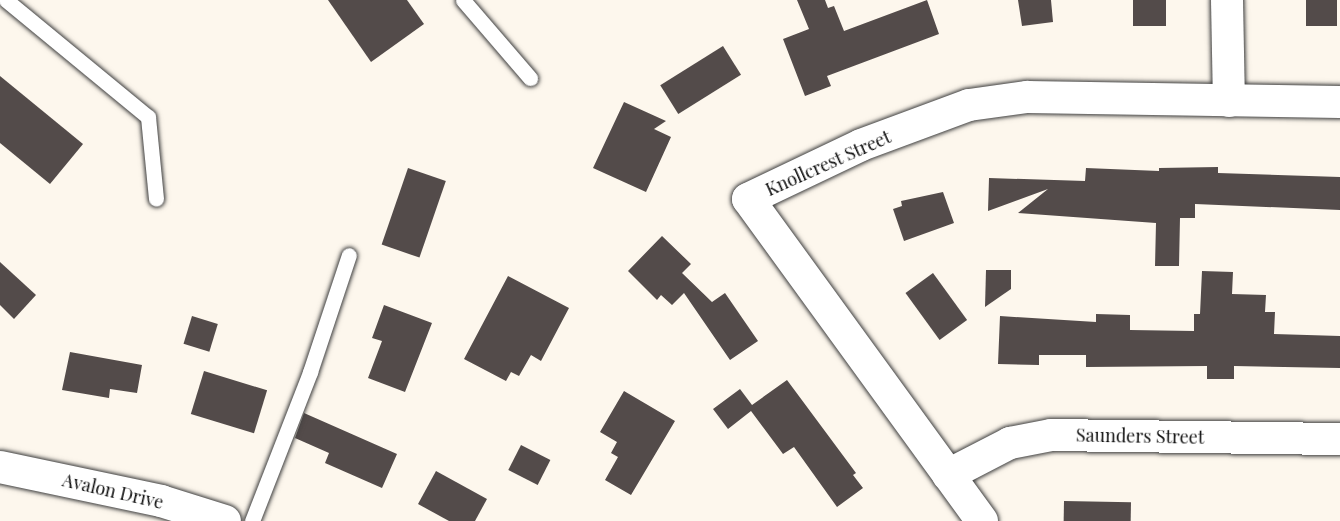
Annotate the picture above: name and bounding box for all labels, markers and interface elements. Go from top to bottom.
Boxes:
street label: Knollcrest Street [762,126,894,200]
street label: Saunders Street [1076,424,1204,448]
street label: Avalon Drive [60,469,166,513]

